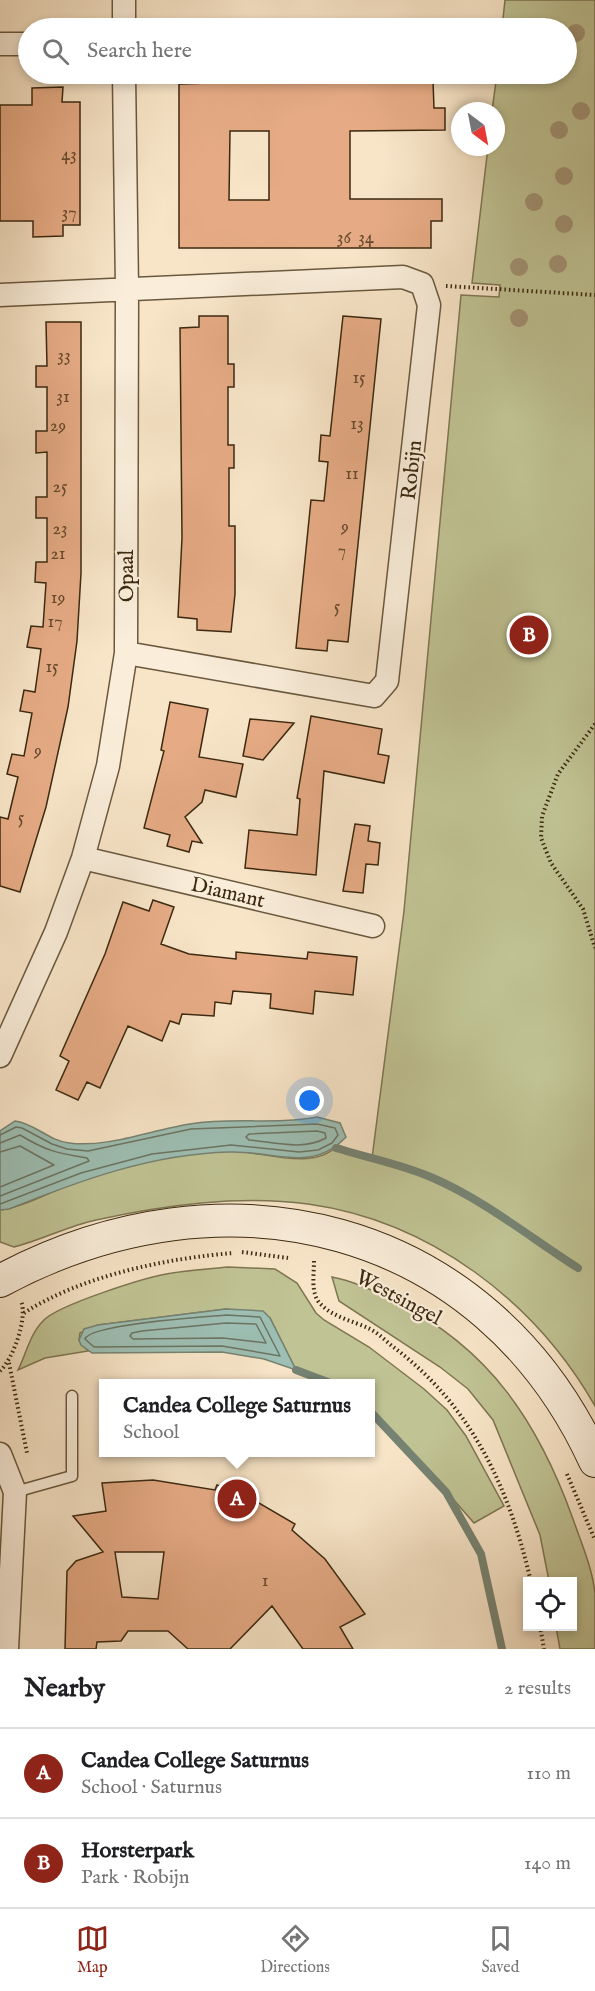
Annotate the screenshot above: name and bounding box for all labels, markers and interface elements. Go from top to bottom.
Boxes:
search box [18,18,577,84]
icon: search [39,35,72,68]
text: Search here [87,37,192,65]
north arrow [451,102,505,156]
house number: 43 [61,144,77,167]
house number: 37 [61,202,77,225]
house number: 36 [337,227,352,250]
house number: 34 [358,227,374,250]
house number: 33 [57,345,71,368]
house number: 15 [352,367,366,390]
house number: 31 [56,386,70,409]
house number: 13 [350,413,364,436]
house number: 29 [50,415,66,438]
street label: Robijn [396,439,429,501]
house number: 11 [345,463,359,486]
house number: 25 [53,476,68,499]
house number: 9 [340,516,349,539]
house number: 23 [52,518,68,541]
house number: 7 [338,540,346,563]
house number: 21 [50,543,66,566]
street label: Opaal [114,549,141,602]
house number: 19 [51,587,65,610]
house number: 5 [334,596,341,619]
house number: 17 [47,611,63,634]
pin: B [510,612,548,658]
house number: 15 [45,656,59,679]
house number: 9 [33,740,42,763]
house number: 5 [18,807,25,830]
street label: Diamant [188,872,267,915]
your location [295,1086,324,1115]
street label: Westsingel [350,1264,446,1332]
popup [99,1379,375,1457]
text: Candea College Saturnus [123,1392,351,1420]
text: School [123,1420,179,1445]
pin: A [218,1476,256,1522]
house number: 1 [262,1570,268,1593]
map controls [523,1577,577,1631]
button: locate [523,1577,577,1631]
text: Nearby [24,1672,105,1705]
text: 2 results [504,1676,571,1701]
text: Candea College Saturnus [81,1747,309,1775]
text: A [37,1761,50,1786]
text: 110 m [527,1761,571,1786]
text: School · Saturnus [81,1775,222,1800]
text: Horsterpark [81,1837,194,1865]
text: B [37,1851,50,1876]
text: 140 m [524,1851,571,1876]
text: Park · Robijn [81,1865,189,1890]
tab: Map [76,1922,109,1978]
tab: Directions [260,1922,330,1978]
tab: Saved [481,1922,519,1978]

